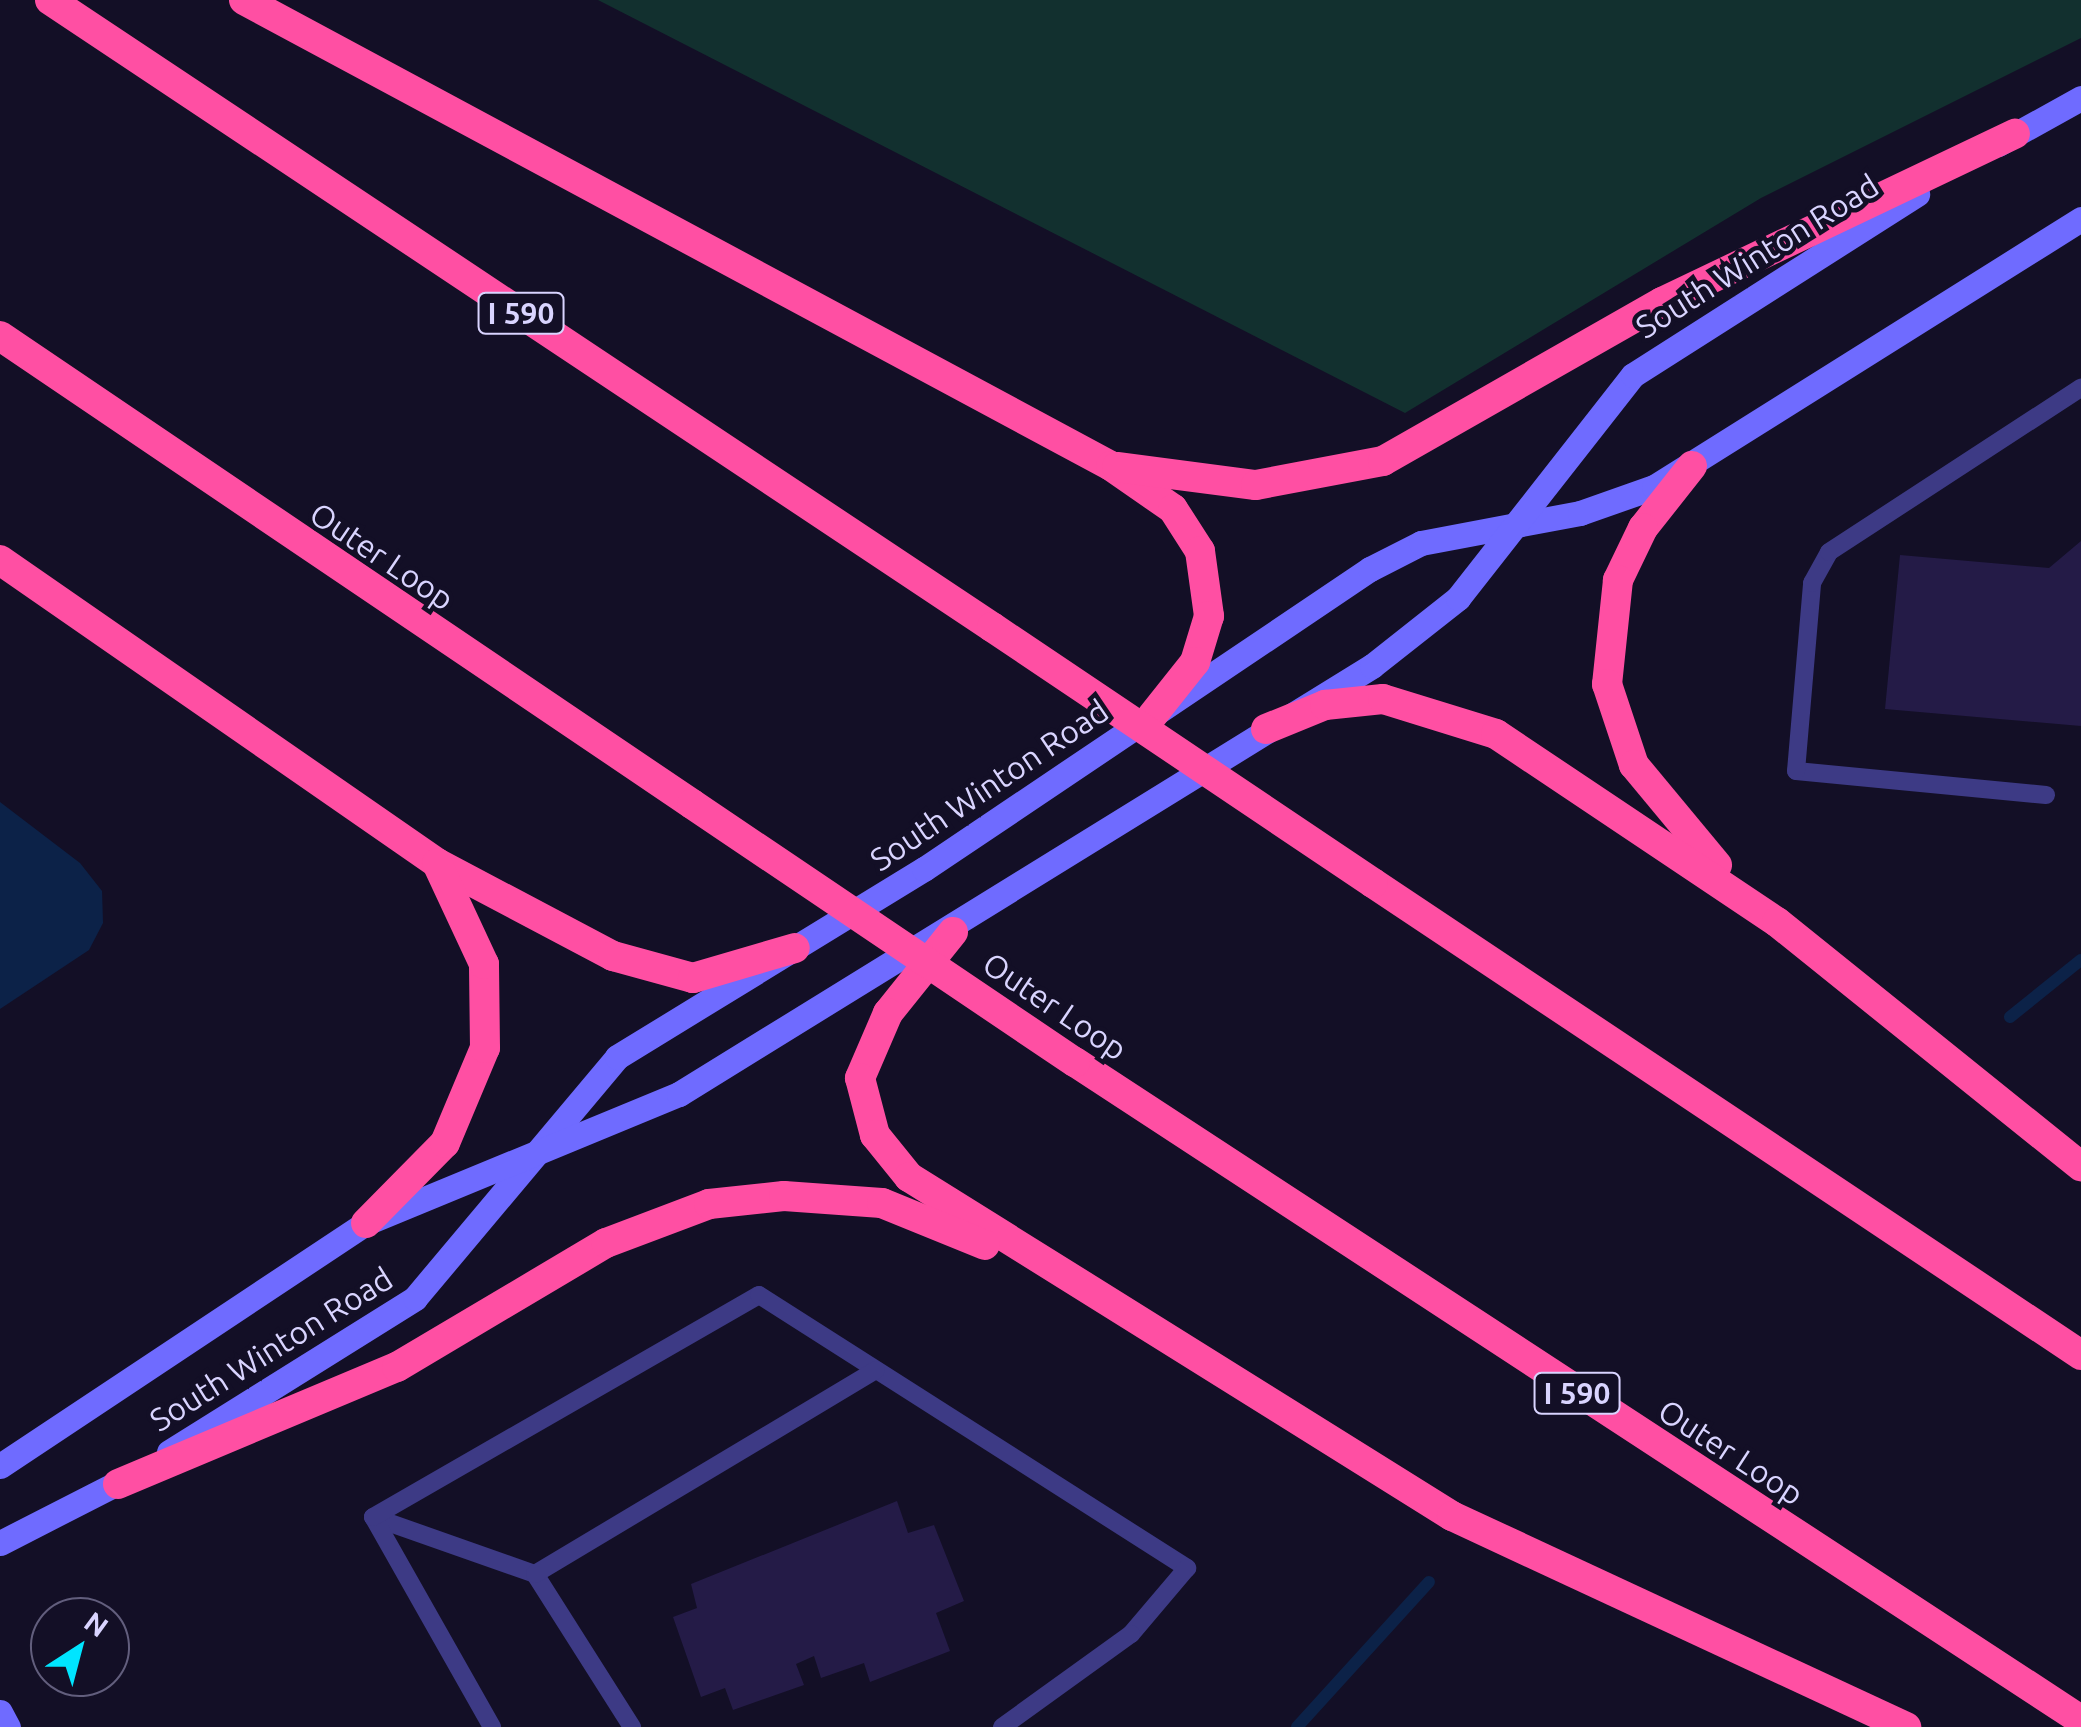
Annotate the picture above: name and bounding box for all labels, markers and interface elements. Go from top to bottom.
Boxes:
street label: South Winton Road [1629,166,1885,346]
road number: I 590 [476,288,566,338]
street label: Outer Loop [303,494,461,618]
street label: South Winton Road [863,691,1115,879]
street label: Outer Loop [976,944,1134,1068]
street label: South Winton Road [143,1259,399,1439]
road number: I 590 [1532,1368,1622,1418]
street label: Outer Loop [1651,1391,1811,1513]
north arrow [30,1597,130,1697]
text: N [79,1605,114,1643]

